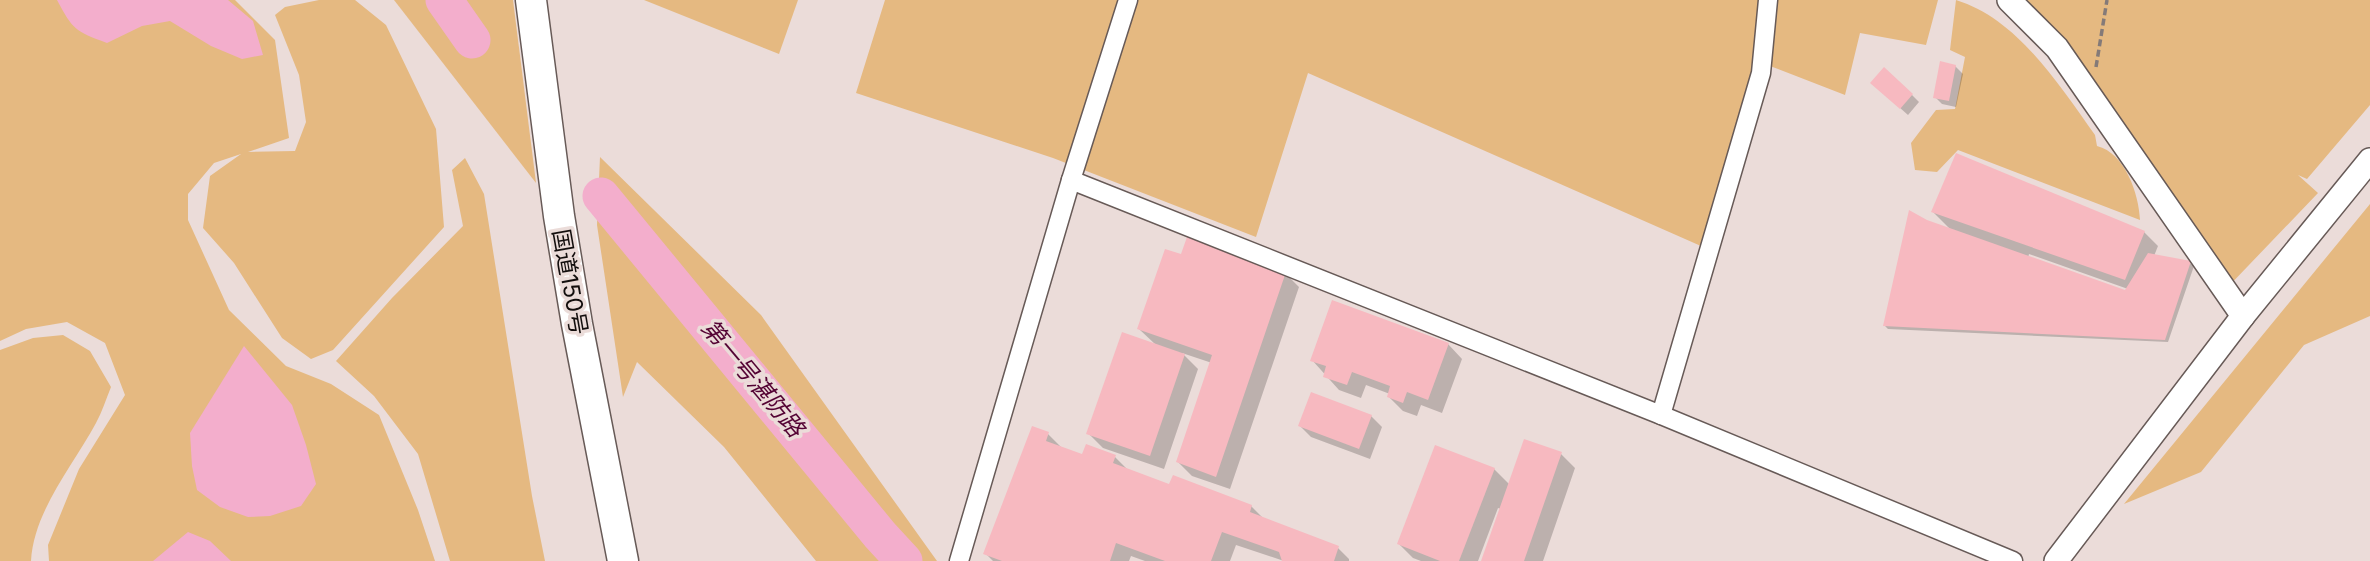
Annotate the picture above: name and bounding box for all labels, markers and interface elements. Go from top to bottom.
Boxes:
street label: 国道150号 [547,227,593,337]
water label: 第一号湛防路 [696,314,812,444]

